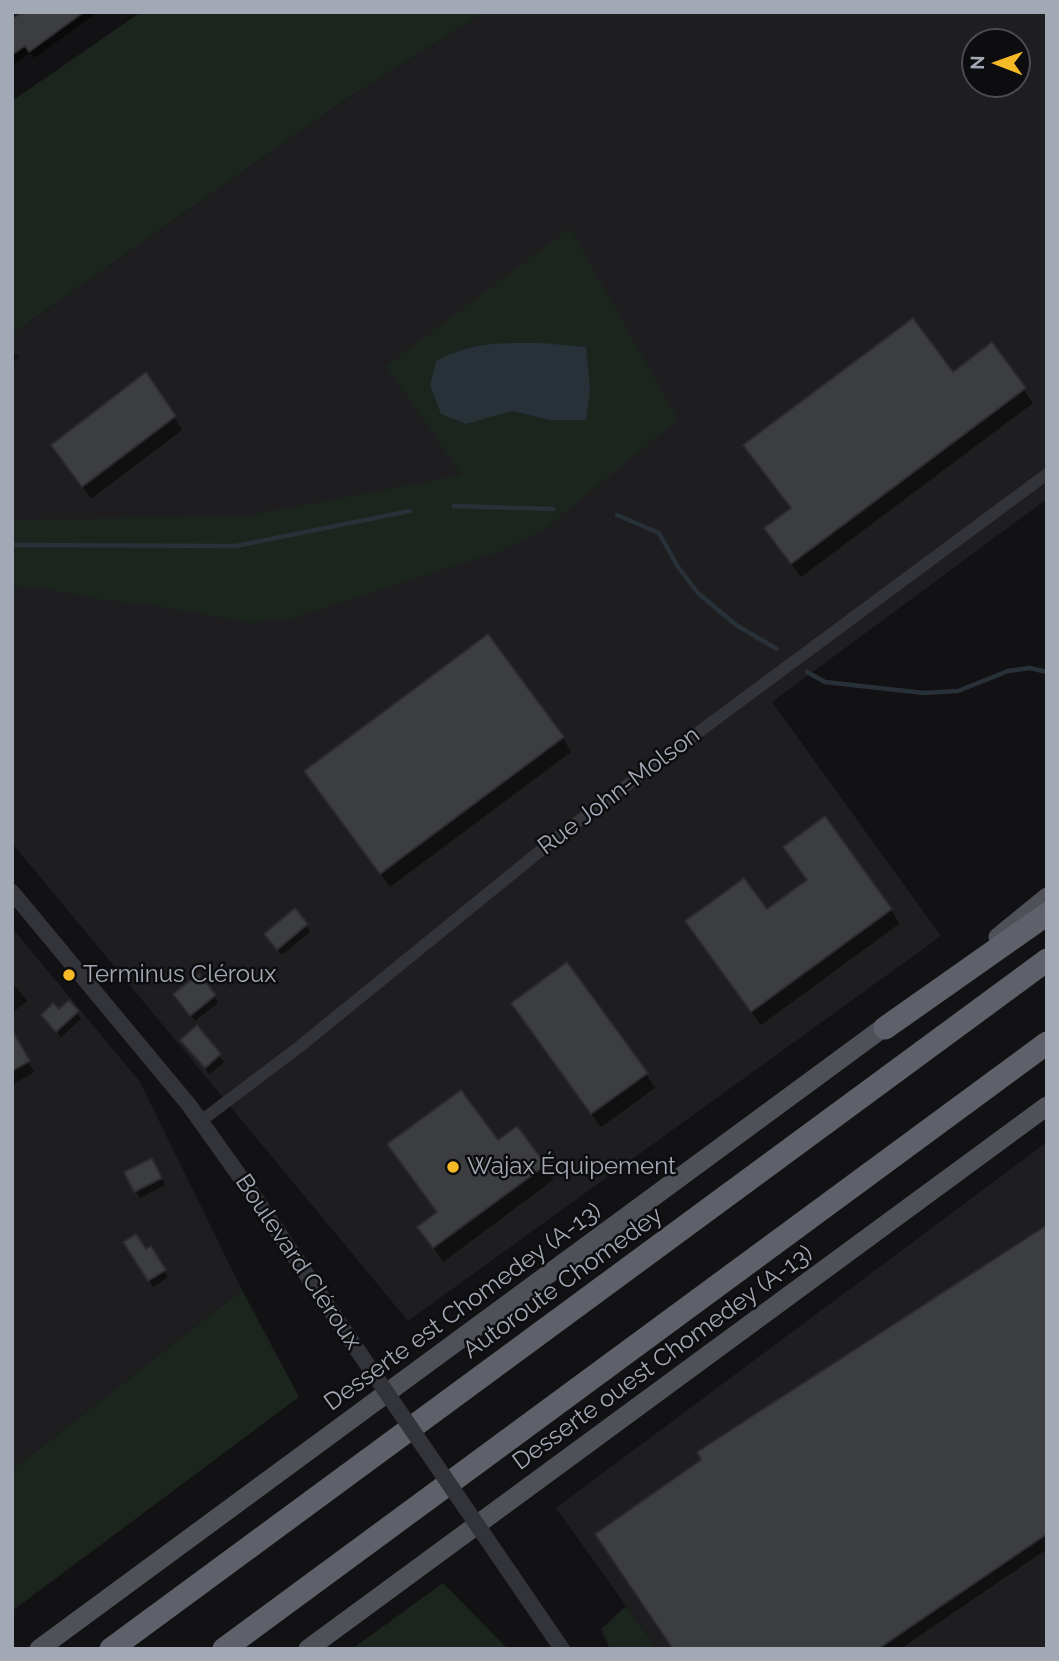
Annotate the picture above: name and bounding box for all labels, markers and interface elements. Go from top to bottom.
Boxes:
north arrow [961,28,1031,98]
text: N [966,55,988,70]
street label: Rue John-Molson [532,721,706,861]
place label: Terminus Cléroux [83,961,276,989]
marker: Terminus Cléroux [61,967,77,983]
place label: Wajax Équipement [467,1153,676,1181]
marker: Wajax Équipement [445,1159,461,1175]
street label: Boulevard Cléroux [229,1169,367,1355]
street label: Desserte est Chomedey (A-13) [319,1197,607,1417]
street label: Autoroute Chomedey [458,1201,668,1365]
street label: Desserte ouest Chomedey (A-13) [507,1239,819,1477]

